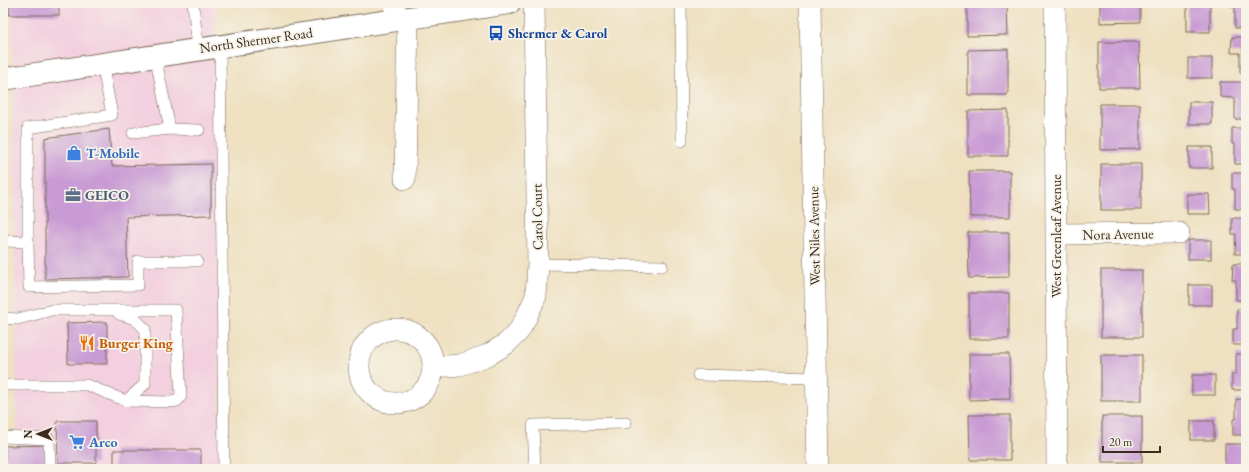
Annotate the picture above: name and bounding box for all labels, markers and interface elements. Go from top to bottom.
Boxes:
street label: North Shermer Road [198,23,315,57]
bus stop icon: Shermer & Carol [487,24,505,42]
place label: Shermer & Carol [508,24,607,42]
shop icon: T-Mobile [65,144,83,162]
place label: T-Mobile [86,144,140,162]
street label: West Greenleaf Avenue [1047,174,1065,298]
street label: Carol Court [527,183,547,250]
office icon: GEICO [64,186,82,204]
place label: GEICO [85,186,129,204]
street label: West Niles Avenue [804,186,824,286]
street label: Nora Avenue [1082,224,1154,244]
restaurant icon: Burger King [78,334,96,352]
place label: Burger King [99,334,174,352]
north arrow [18,414,58,454]
scale bar [1103,428,1160,454]
text: N [21,429,35,438]
supermarket icon: Arco [68,433,86,451]
place label: Arco [88,433,117,451]
text: 20 m [1109,434,1133,450]

